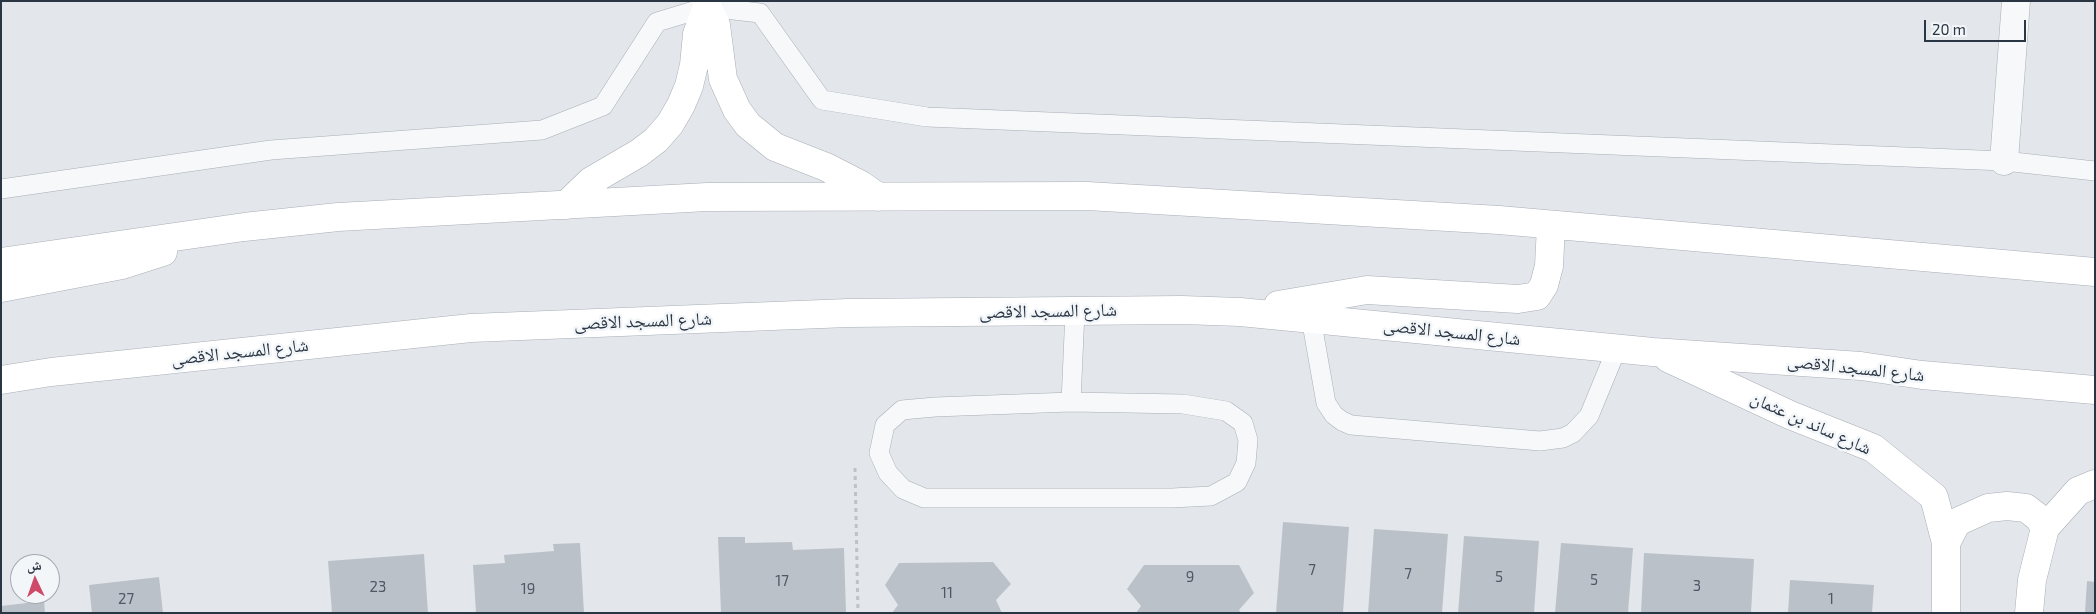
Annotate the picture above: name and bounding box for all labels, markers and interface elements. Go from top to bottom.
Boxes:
scale bar [1926,10,2028,42]
text: 20 m [1932,20,1966,38]
street label: شارع المسجد الاقصى [979,299,1117,323]
street label: شارع المسجد الاقصى [574,308,712,334]
street label: شارع المسجد الاقصى [1382,314,1522,350]
street label: شارع المسجد الاقصى [170,334,310,370]
street label: شارع المسجد الاقصى [1786,350,1926,386]
street label: شارع ساند بن عثمان [1747,387,1875,459]
north arrow [10,554,60,604]
text: ش [26,556,42,573]
house number: 7 [1308,561,1316,579]
house number: 7 [1404,565,1412,583]
house number: 9 [1186,568,1194,586]
house number: 5 [1495,568,1503,586]
house number: 5 [1590,571,1598,589]
house number: 17 [775,572,789,590]
house number: 3 [1693,577,1701,595]
house number: 23 [370,578,386,596]
house number: 19 [521,580,535,598]
house number: 11 [941,584,953,602]
house number: 27 [118,590,134,608]
house number: 1 [1828,590,1834,608]

